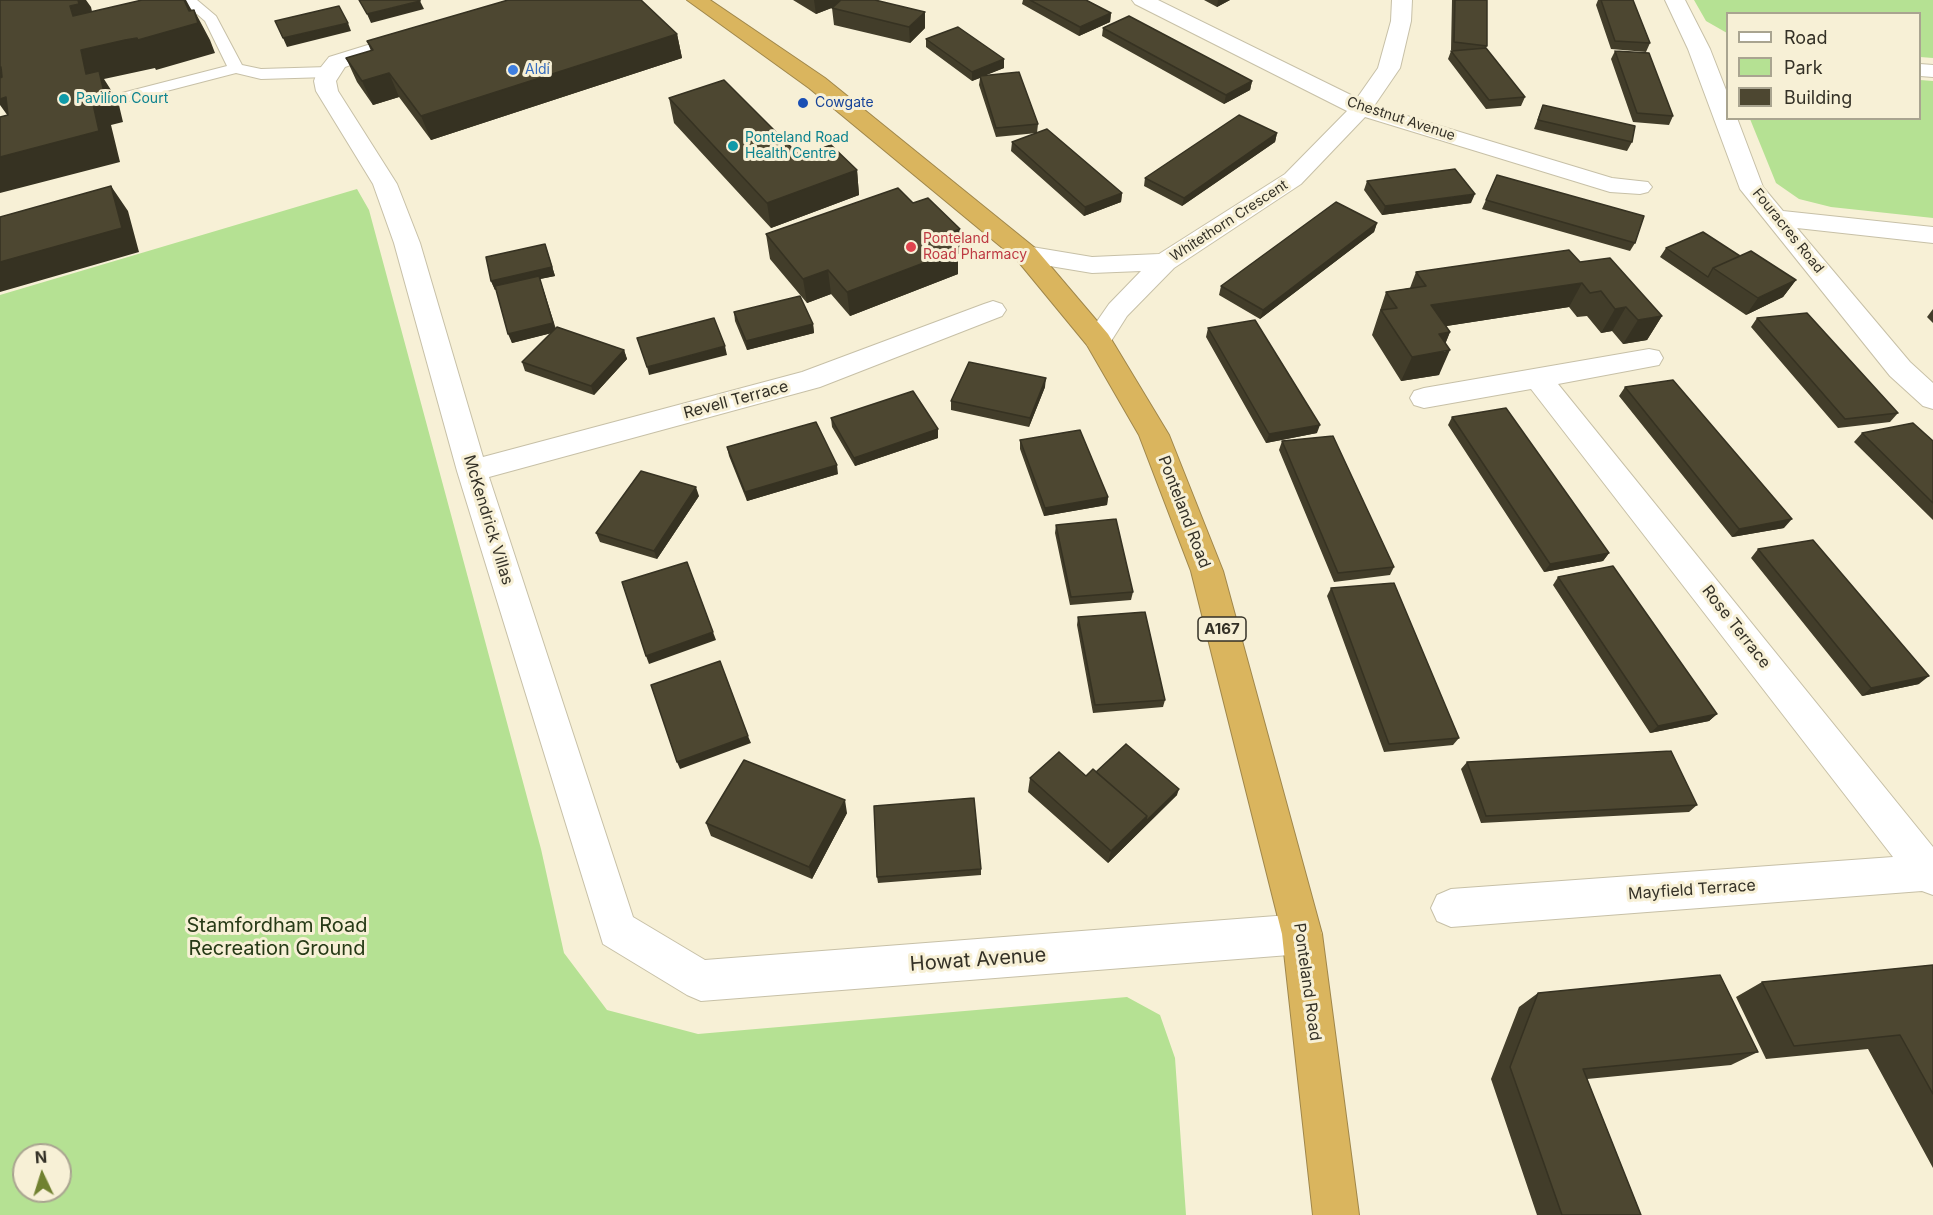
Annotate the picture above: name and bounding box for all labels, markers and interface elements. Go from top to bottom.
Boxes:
legend [1726,12,1921,120]
text: Road [1784,27,1827,48]
text: Park [1784,57,1823,78]
place label: Aldi [525,62,550,78]
marker: Aldi [506,63,520,77]
text: Building [1784,87,1852,108]
place label: Pavilion Court [76,91,168,107]
marker: Pavilion Court [57,92,71,106]
street label: Chestnut Avenue [1345,94,1457,144]
place label: Cowgate [815,95,874,111]
marker: Cowgate [796,96,810,110]
place label: Ponteland Road Health Centre [745,130,849,162]
marker: Ponteland Road Health Centre [726,139,740,153]
street label: Whitethorn Crescent [1167,177,1291,265]
street label: Fouracres Road [1749,185,1827,277]
place label: Ponteland Road Pharmacy [923,231,1027,264]
marker: Ponteland Road Pharmacy [904,240,918,254]
street label: Revell Terrace [682,377,790,423]
street label: McKendrick Villas [459,453,517,587]
street label: Ponteland Road [1154,453,1214,571]
street label: Rose Terrace [1698,582,1774,672]
road number: A167 [1198,617,1246,641]
street label: Mayfield Terrace [1628,876,1756,904]
park label: Stamfordham Road Recreation Ground [187,914,367,961]
street label: Ponteland Road [1289,922,1325,1042]
street label: Howat Avenue [909,943,1047,977]
north arrow [12,1143,72,1203]
text: N [34,1147,48,1167]

